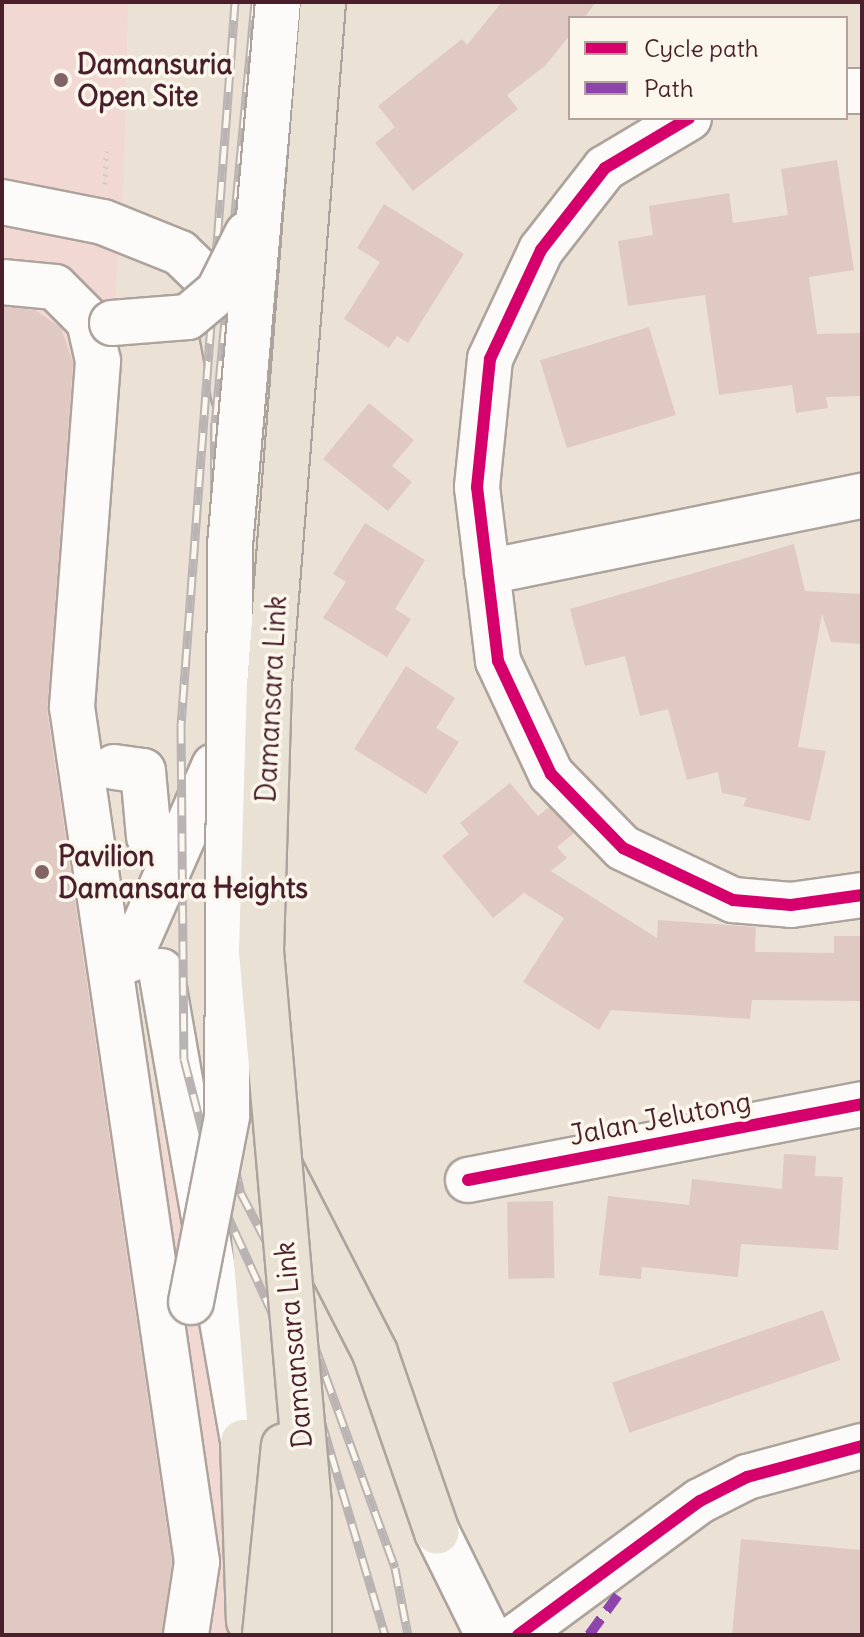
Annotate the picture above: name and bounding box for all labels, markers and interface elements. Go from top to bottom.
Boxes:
legend [568,16,848,120]
text: Cycle path [644,33,759,63]
place label: Damansuria Open Site [77,47,232,113]
marker: Damansuria Open Site [52,71,70,89]
text: Path [644,73,694,103]
street label: Damansara Link [249,595,293,803]
place label: Pavilion Damansara Heights [58,839,308,905]
marker: Pavilion Damansara Heights [33,863,51,881]
street label: Jalan Jelutong [566,1084,754,1152]
street label: Damansara Link [267,1240,319,1450]

